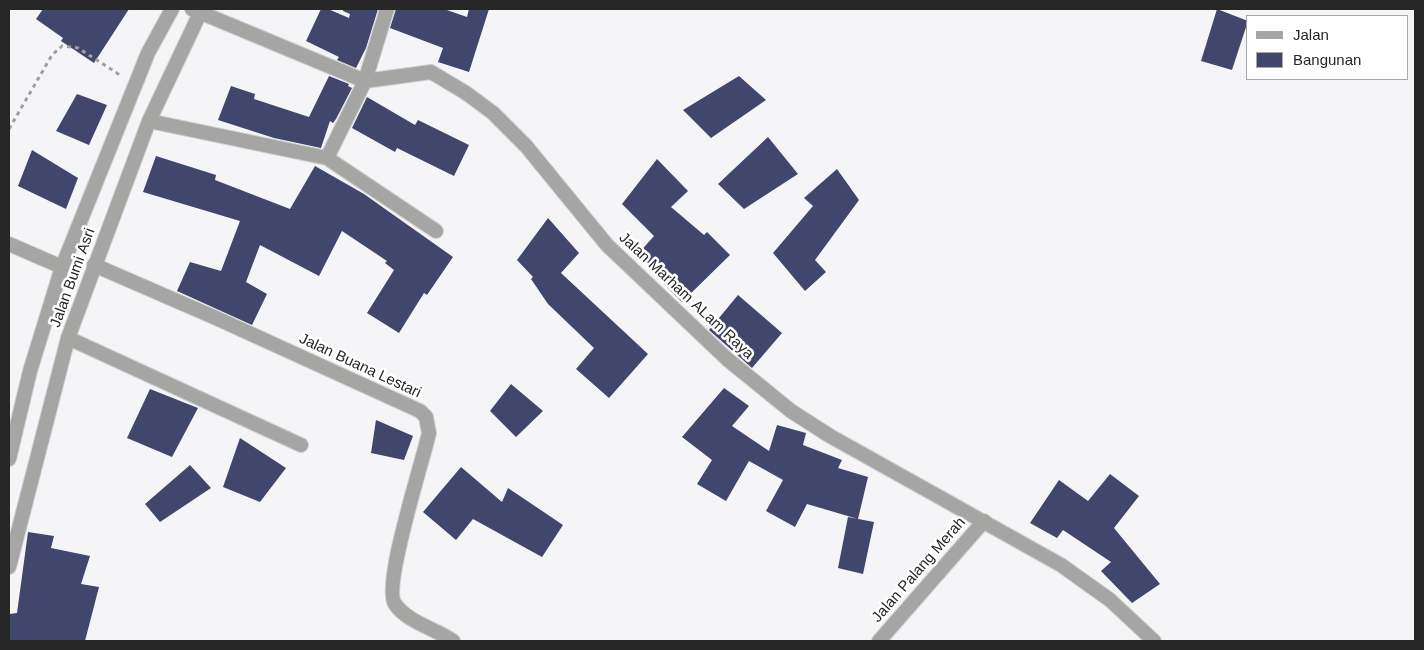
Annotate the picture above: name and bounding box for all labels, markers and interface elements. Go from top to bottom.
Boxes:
legend [1246,15,1409,80]
text: Jalan [1293,26,1329,43]
text: Bangunan [1293,51,1361,68]
street label: Jalan Bumi Asri [47,226,99,330]
street label: Jalan Marham ALam Raya [615,229,757,363]
street label: Jalan Buana Lestari [296,330,424,402]
street label: Jalan Palang Merah [868,514,970,626]

